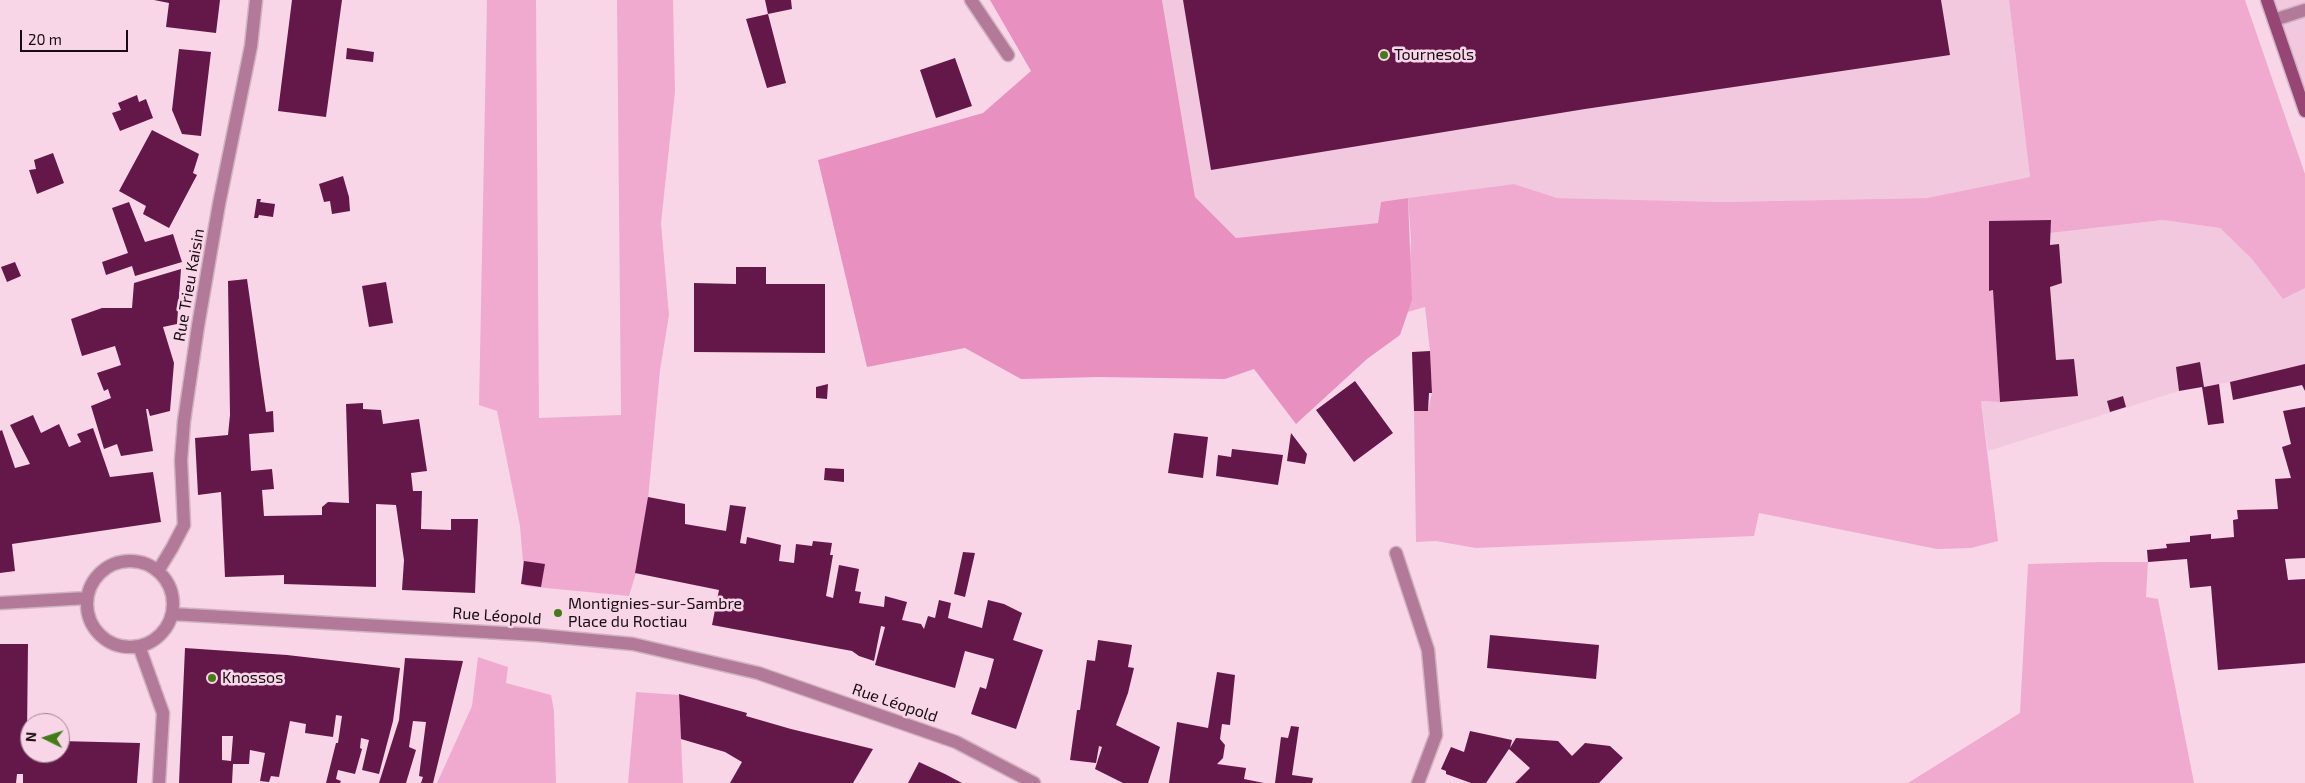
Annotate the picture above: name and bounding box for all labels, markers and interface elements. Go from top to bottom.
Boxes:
scale bar [22,20,130,52]
text: 20 m [28,30,62,48]
place label: Tournesols [1394,45,1474,65]
marker: Tournesols [1378,49,1390,61]
street label: Rue Trieu Kaisin [170,227,208,343]
place label: Montignies-sur-Sambre Place du Roctiau [568,594,742,632]
street label: Rue Léopold [452,603,542,629]
marker: Montignies-sur-Sambre Place du Roctiau [552,607,564,619]
place label: Knossos [222,668,283,688]
marker: Knossos [206,672,218,684]
street label: Rue Léopold [850,679,940,727]
north arrow [20,713,70,763]
text: N [22,731,39,743]

